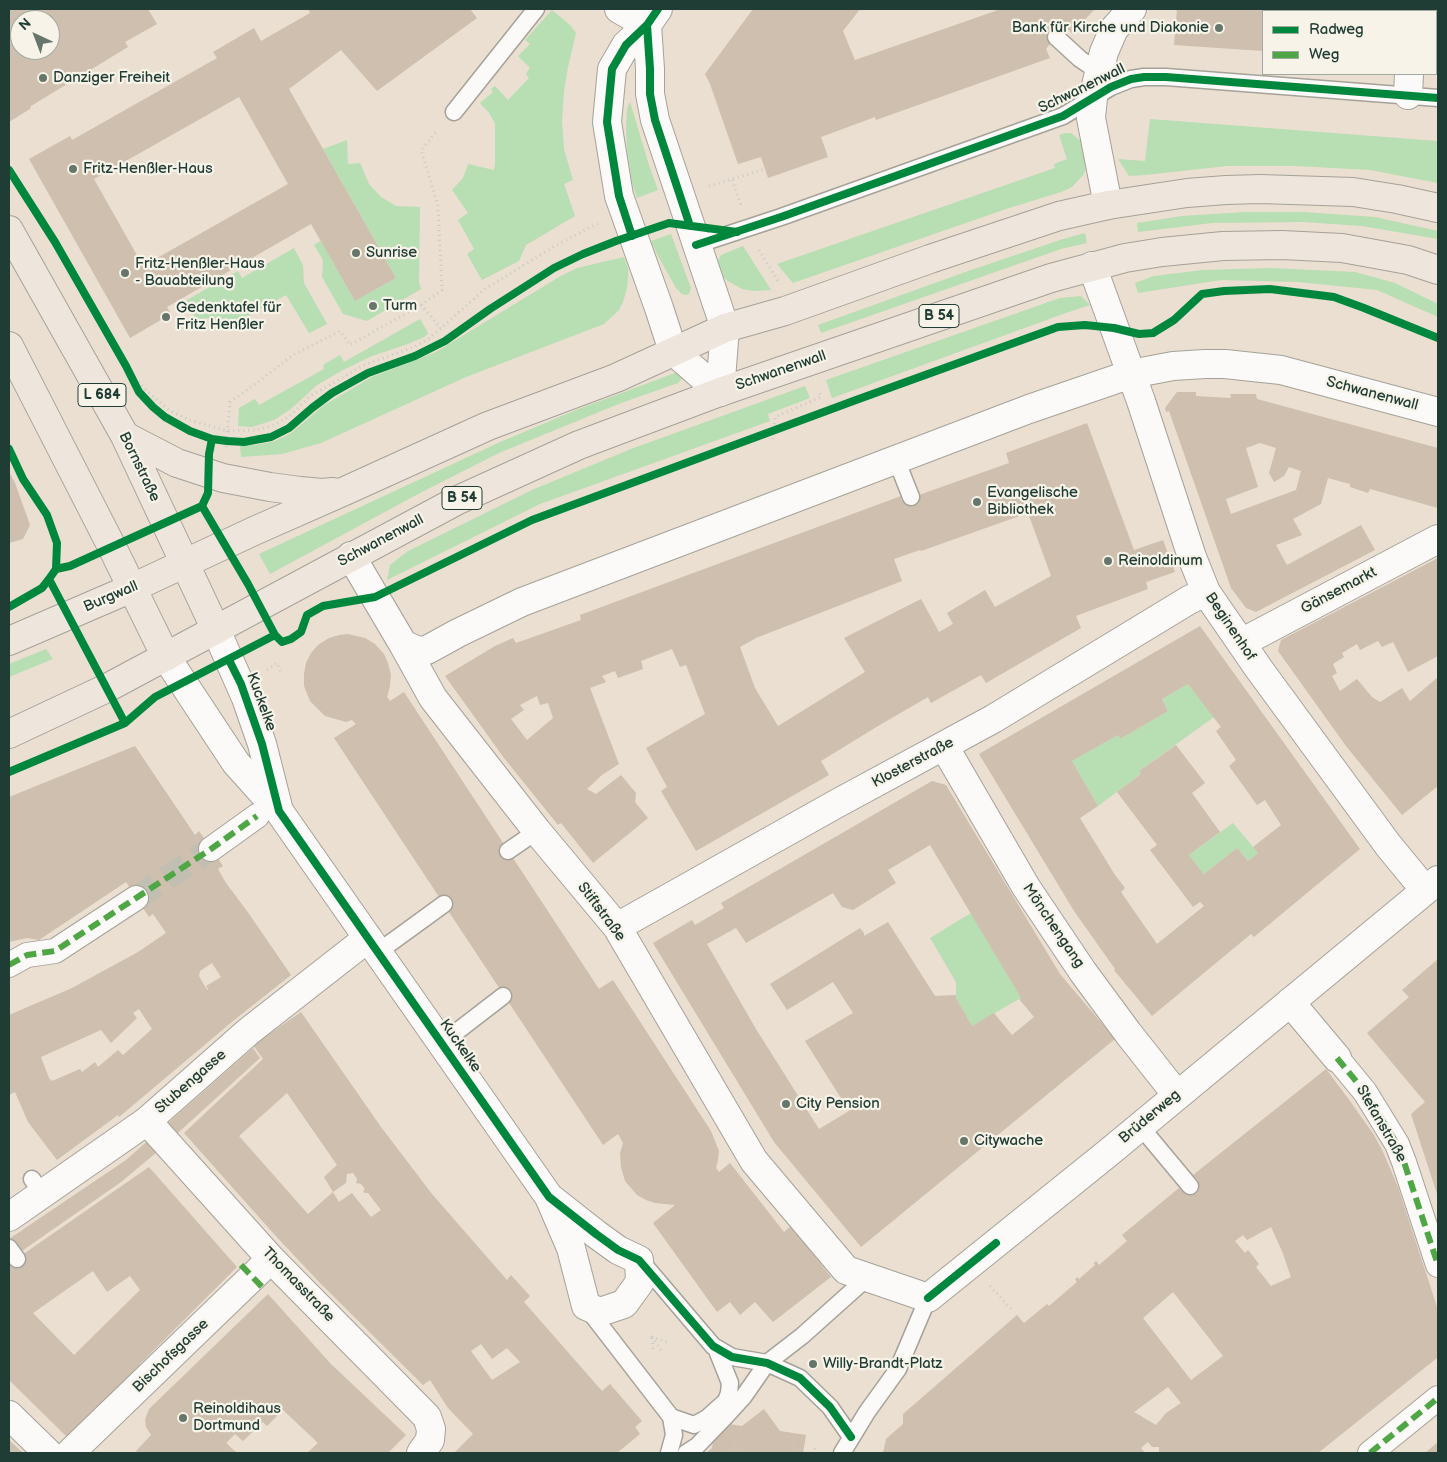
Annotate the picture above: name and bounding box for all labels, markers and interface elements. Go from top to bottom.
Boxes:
north arrow [10,10,60,60]
legend [1262,10,1437,75]
text: N [15,15,35,34]
place label: Bank für Kirche und Diakonie [1012,19,1209,37]
text: Radweg [1309,20,1364,39]
marker: Bank für Kirche und Diakonie [1213,22,1225,34]
text: Weg [1309,45,1339,64]
street label: Schwanenwall [1036,60,1128,118]
place label: Danziger Freiheit [53,69,170,87]
marker: Danziger Freiheit [37,72,49,84]
place label: Fritz-Henßler-Haus [83,160,213,178]
marker: Fritz-Henßler-Haus [67,163,79,175]
place label: Sunrise [366,244,417,262]
marker: Sunrise [350,247,362,259]
place label: Fritz-Henßler-Haus - Bauabteilung [135,255,265,290]
marker: Fritz-Henßler-Haus - Bauabteilung [119,267,131,279]
place label: Turm [383,297,417,315]
place label: Gedenktafel für Fritz Henßler [176,299,281,334]
marker: Turm [367,300,379,312]
road number: B 54 [919,304,959,328]
marker: Gedenktafel für Fritz Henßler [160,311,172,323]
street label: Schwanenwall [733,347,829,395]
street label: Schwanenwall [1324,373,1420,415]
road number: L 684 [78,384,126,406]
street label: Bornstraße [114,429,164,505]
place label: Evangelische Bibliothek [987,484,1078,519]
road number: B 54 [442,486,482,509]
marker: Evangelische Bibliothek [971,496,983,508]
street label: Schwanenwall [335,511,427,571]
place label: Reinoldinum [1118,552,1203,570]
marker: Reinoldinum [1102,555,1114,567]
street label: Gänsemarkt [1298,564,1380,618]
street label: Burgwall [81,577,141,617]
street label: Beginenhof [1201,589,1259,665]
street label: Kuckelke [242,670,280,734]
street label: Klosterstraße [869,734,957,792]
street label: Stiftstraße [573,879,629,945]
street label: Mönchengang [1018,880,1088,972]
street label: Kuckelke [435,1016,485,1076]
street label: Stubengasse [152,1046,230,1118]
street label: Stefanstraße [1352,1082,1410,1166]
street label: Brüderweg [1116,1086,1184,1148]
place label: City Pension [796,1095,880,1113]
marker: City Pension [780,1098,792,1110]
place label: Citywache [974,1132,1043,1150]
marker: Citywache [958,1135,970,1147]
street label: Thomasstraße [258,1244,338,1326]
street label: Bischofsgasse [129,1315,213,1397]
place label: Willy-Brandt-Platz [823,1355,942,1373]
marker: Willy-Brandt-Platz [807,1358,819,1370]
place label: Reinoldihaus Dortmund [193,1400,281,1435]
marker: Reinoldihaus Dortmund [177,1412,189,1424]

